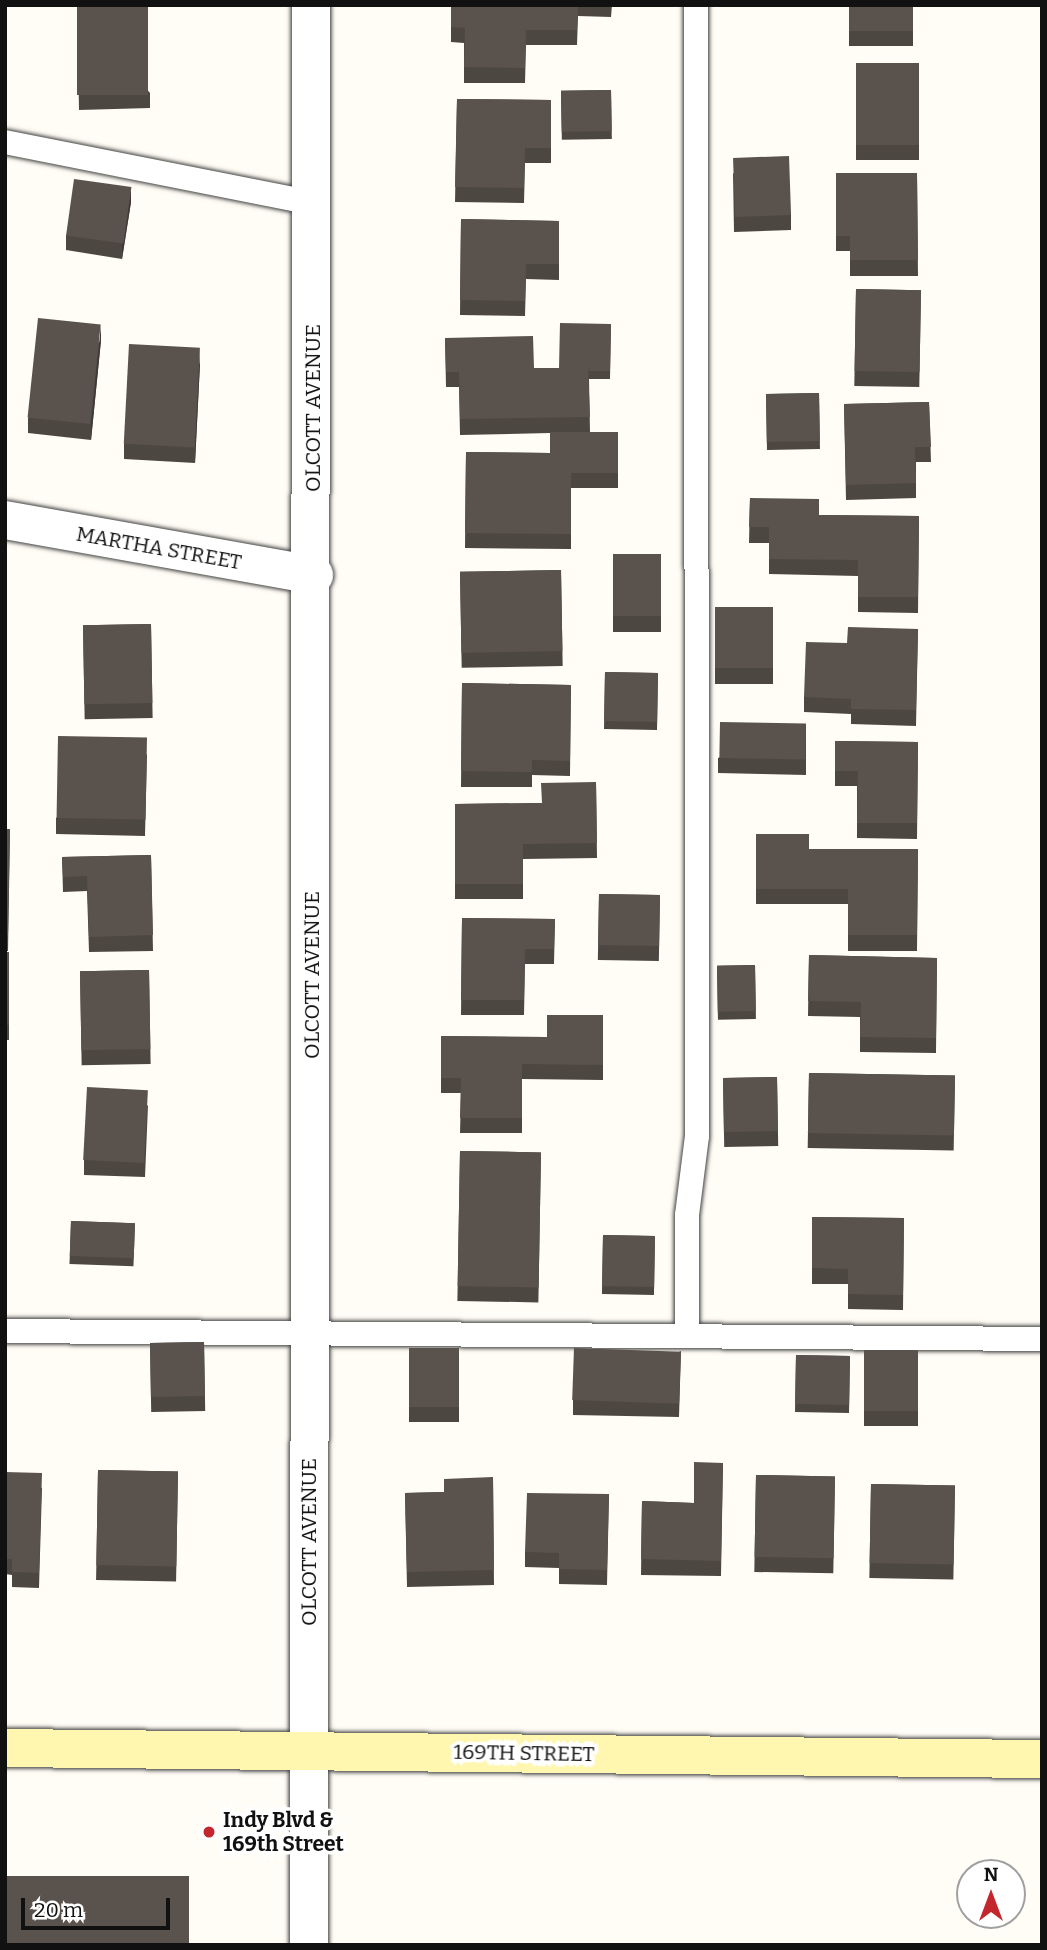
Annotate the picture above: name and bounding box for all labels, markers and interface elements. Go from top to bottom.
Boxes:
street label: OLCOTT AVENUE [300,324,326,492]
street label: MARTHA STREET [74,521,244,575]
street label: OLCOTT AVENUE [299,891,325,1059]
street label: OLCOTT AVENUE [296,1458,322,1626]
street label: 169TH STREET [453,1739,595,1767]
place label: Indy Blvd & 169th Street [223,1807,344,1857]
marker: Indy Blvd & 169th Street [201,1824,217,1840]
north arrow [956,1859,1026,1929]
text: N [984,1863,998,1886]
scale bar [24,1884,173,1928]
text: 20 m [34,1897,83,1923]

